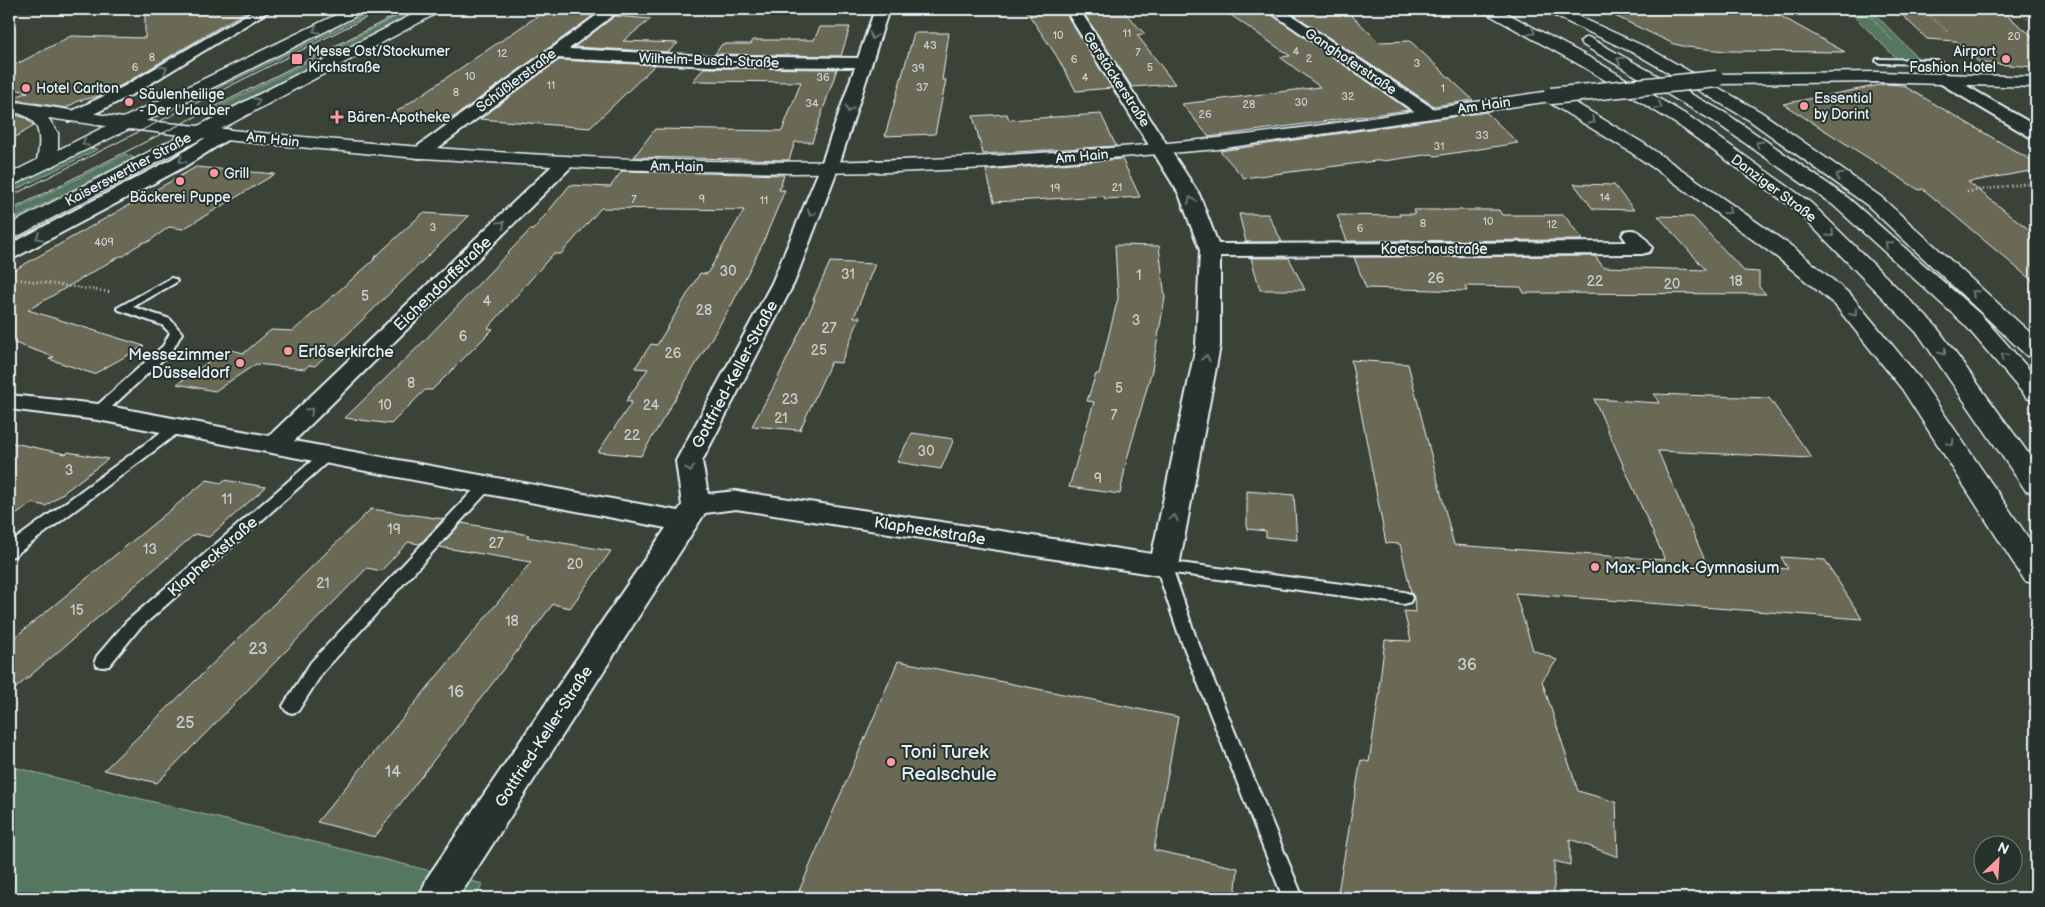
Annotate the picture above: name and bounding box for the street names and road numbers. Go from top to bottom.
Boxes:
street label: Ganghoferstraße [1302,24,1400,98]
street label: Gerstäckerstraße [1079,28,1154,130]
street label: Schüßlerstraße [473,45,560,116]
street label: Wilhelm-Busch-Straße [638,50,780,71]
street label: Am Hain [1457,93,1512,118]
street label: Am Hain [246,128,300,151]
street label: Kaiserswerther Straße [62,129,194,210]
street label: Am Hain [1055,146,1109,167]
street label: Danziger Straße [1728,151,1820,226]
street label: Am Hain [650,158,704,175]
street label: Eichendorffstraße [390,232,496,335]
street label: Koetschaustraße [1380,241,1488,258]
street label: Gottfried-Keller-Straße [688,297,783,452]
street label: Klapheckstraße [164,513,262,601]
street label: Klapheckstraße [873,513,987,550]
street label: Gottfried-Keller-Straße [491,662,597,811]

